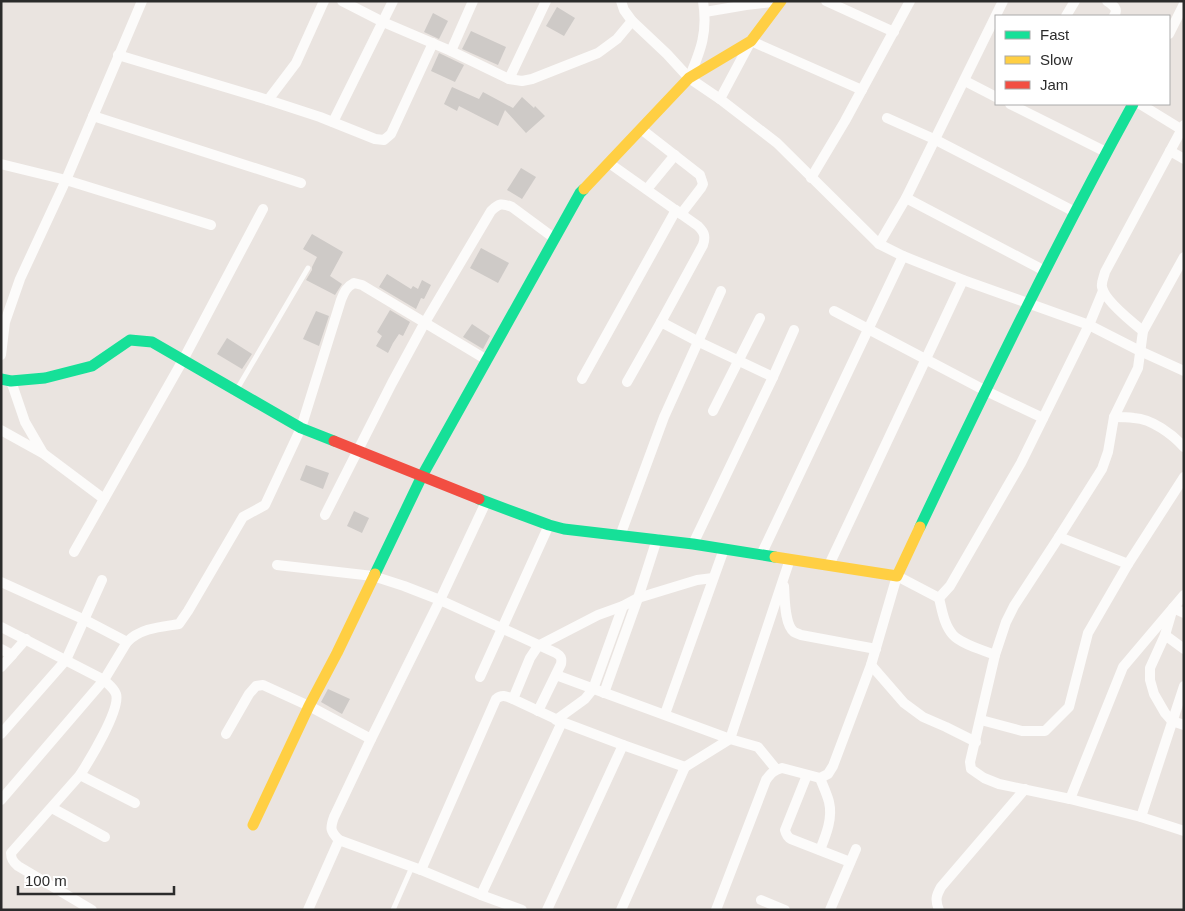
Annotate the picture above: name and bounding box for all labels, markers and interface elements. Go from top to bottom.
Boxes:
legend [995,15,1170,105]
text: Fast [1040,26,1070,43]
text: Slow [1040,51,1073,68]
text: Jam [1040,76,1068,93]
scale bar [18,864,174,896]
text: 100 m [25,872,67,889]

